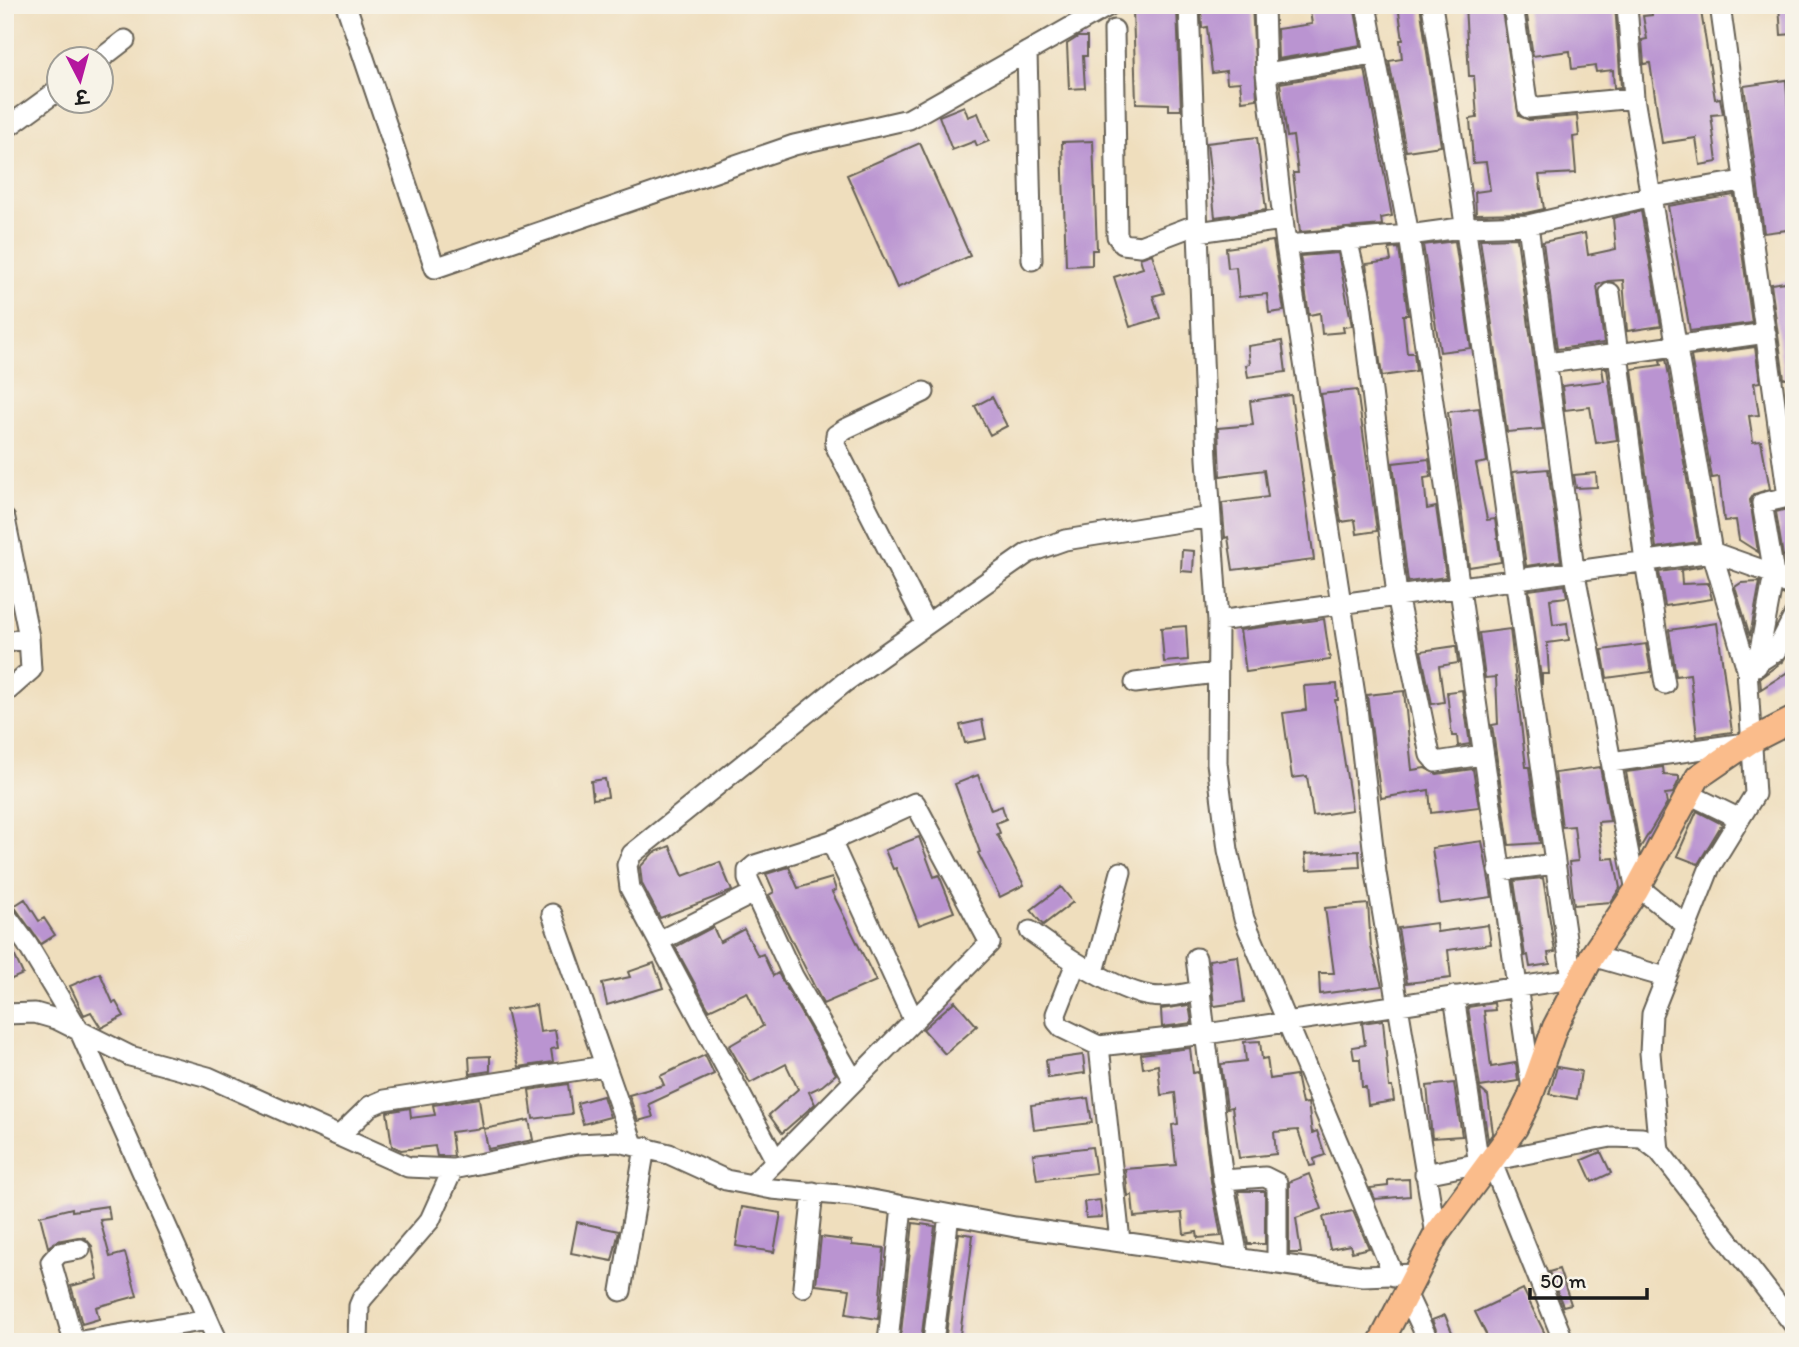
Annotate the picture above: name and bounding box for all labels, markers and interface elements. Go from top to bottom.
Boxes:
north arrow [46,46,116,116]
text: उ [72,84,91,109]
scale bar [1530,1256,1647,1300]
text: 50 m [1540,1268,1587,1293]

